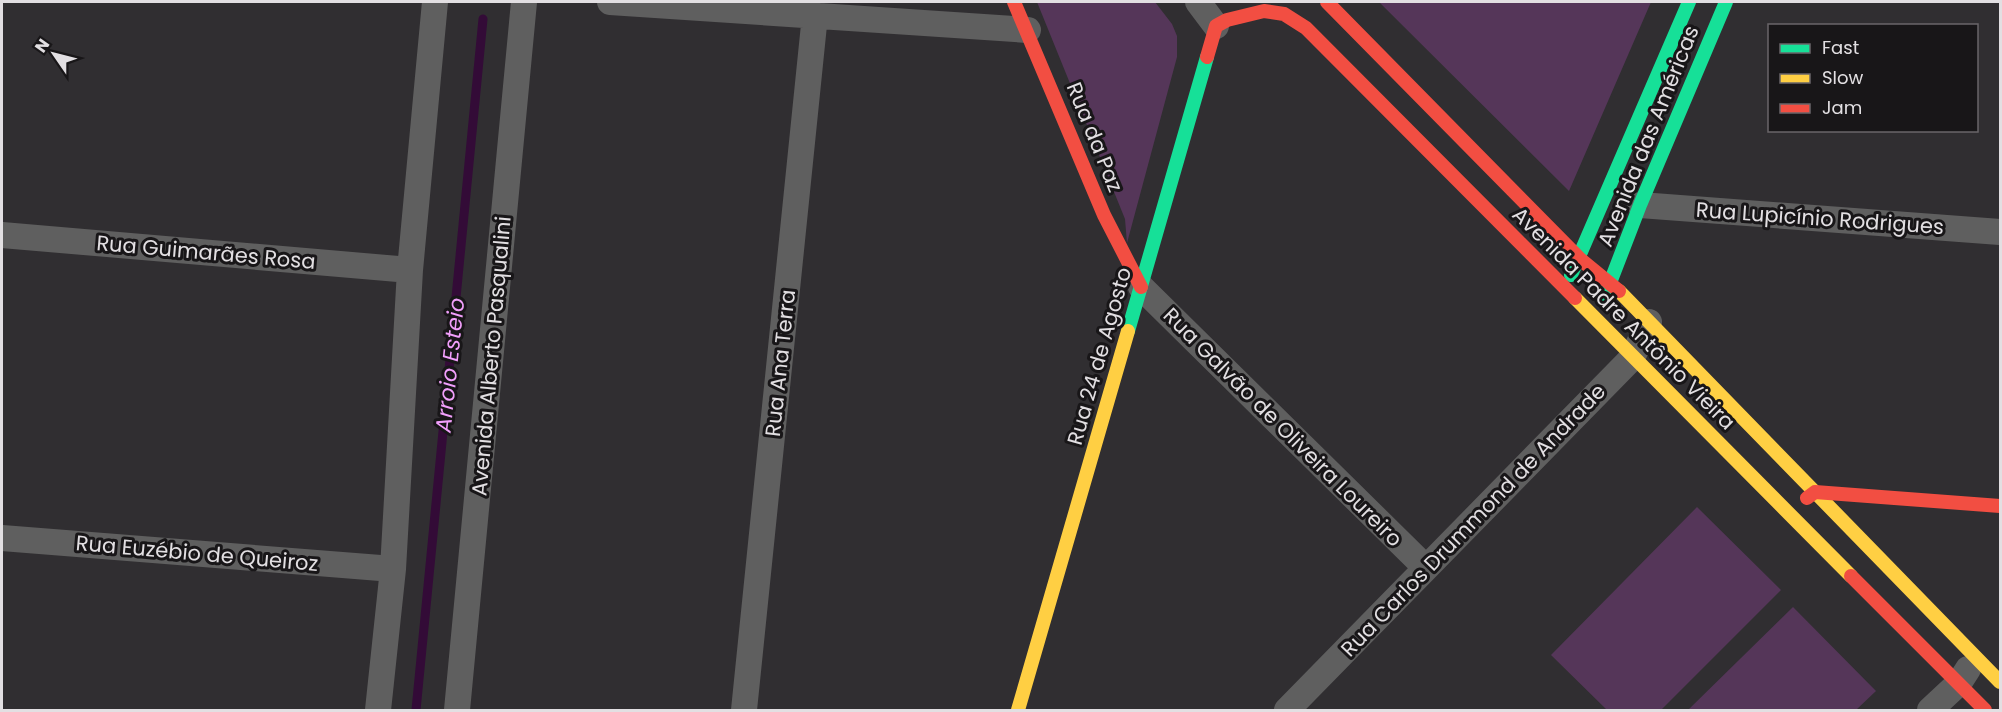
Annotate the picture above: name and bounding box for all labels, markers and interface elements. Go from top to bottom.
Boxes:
street label: Avenida das Américas [1590,21,1706,251]
north arrow [24,24,84,84]
legend [1768,24,1978,132]
text: N [29,34,55,57]
text: Fast [1822,35,1859,60]
text: Slow [1822,65,1864,90]
street label: Rua da Paz [1060,78,1130,196]
text: Jam [1822,95,1862,120]
street label: Rua Lupicínio Rodrigues [1695,195,1945,241]
street label: Avenida Padre Antônio Vieira [1506,200,1742,436]
street label: Avenida Alberto Pasqualini [464,215,518,497]
street label: Rua Guimarães Rosa [95,228,317,276]
street label: Rua 24 de Agosto [1060,264,1138,448]
street label: Rua Ana Terra [758,288,802,438]
water label: Arroio Esteio [427,296,472,435]
street label: Rua Galvão de Oliveira Loureiro [1157,301,1409,553]
street label: Rua Carlos Drummond de Andrade [1334,377,1612,663]
street label: Rua Euzébio de Queiroz [75,528,319,578]

